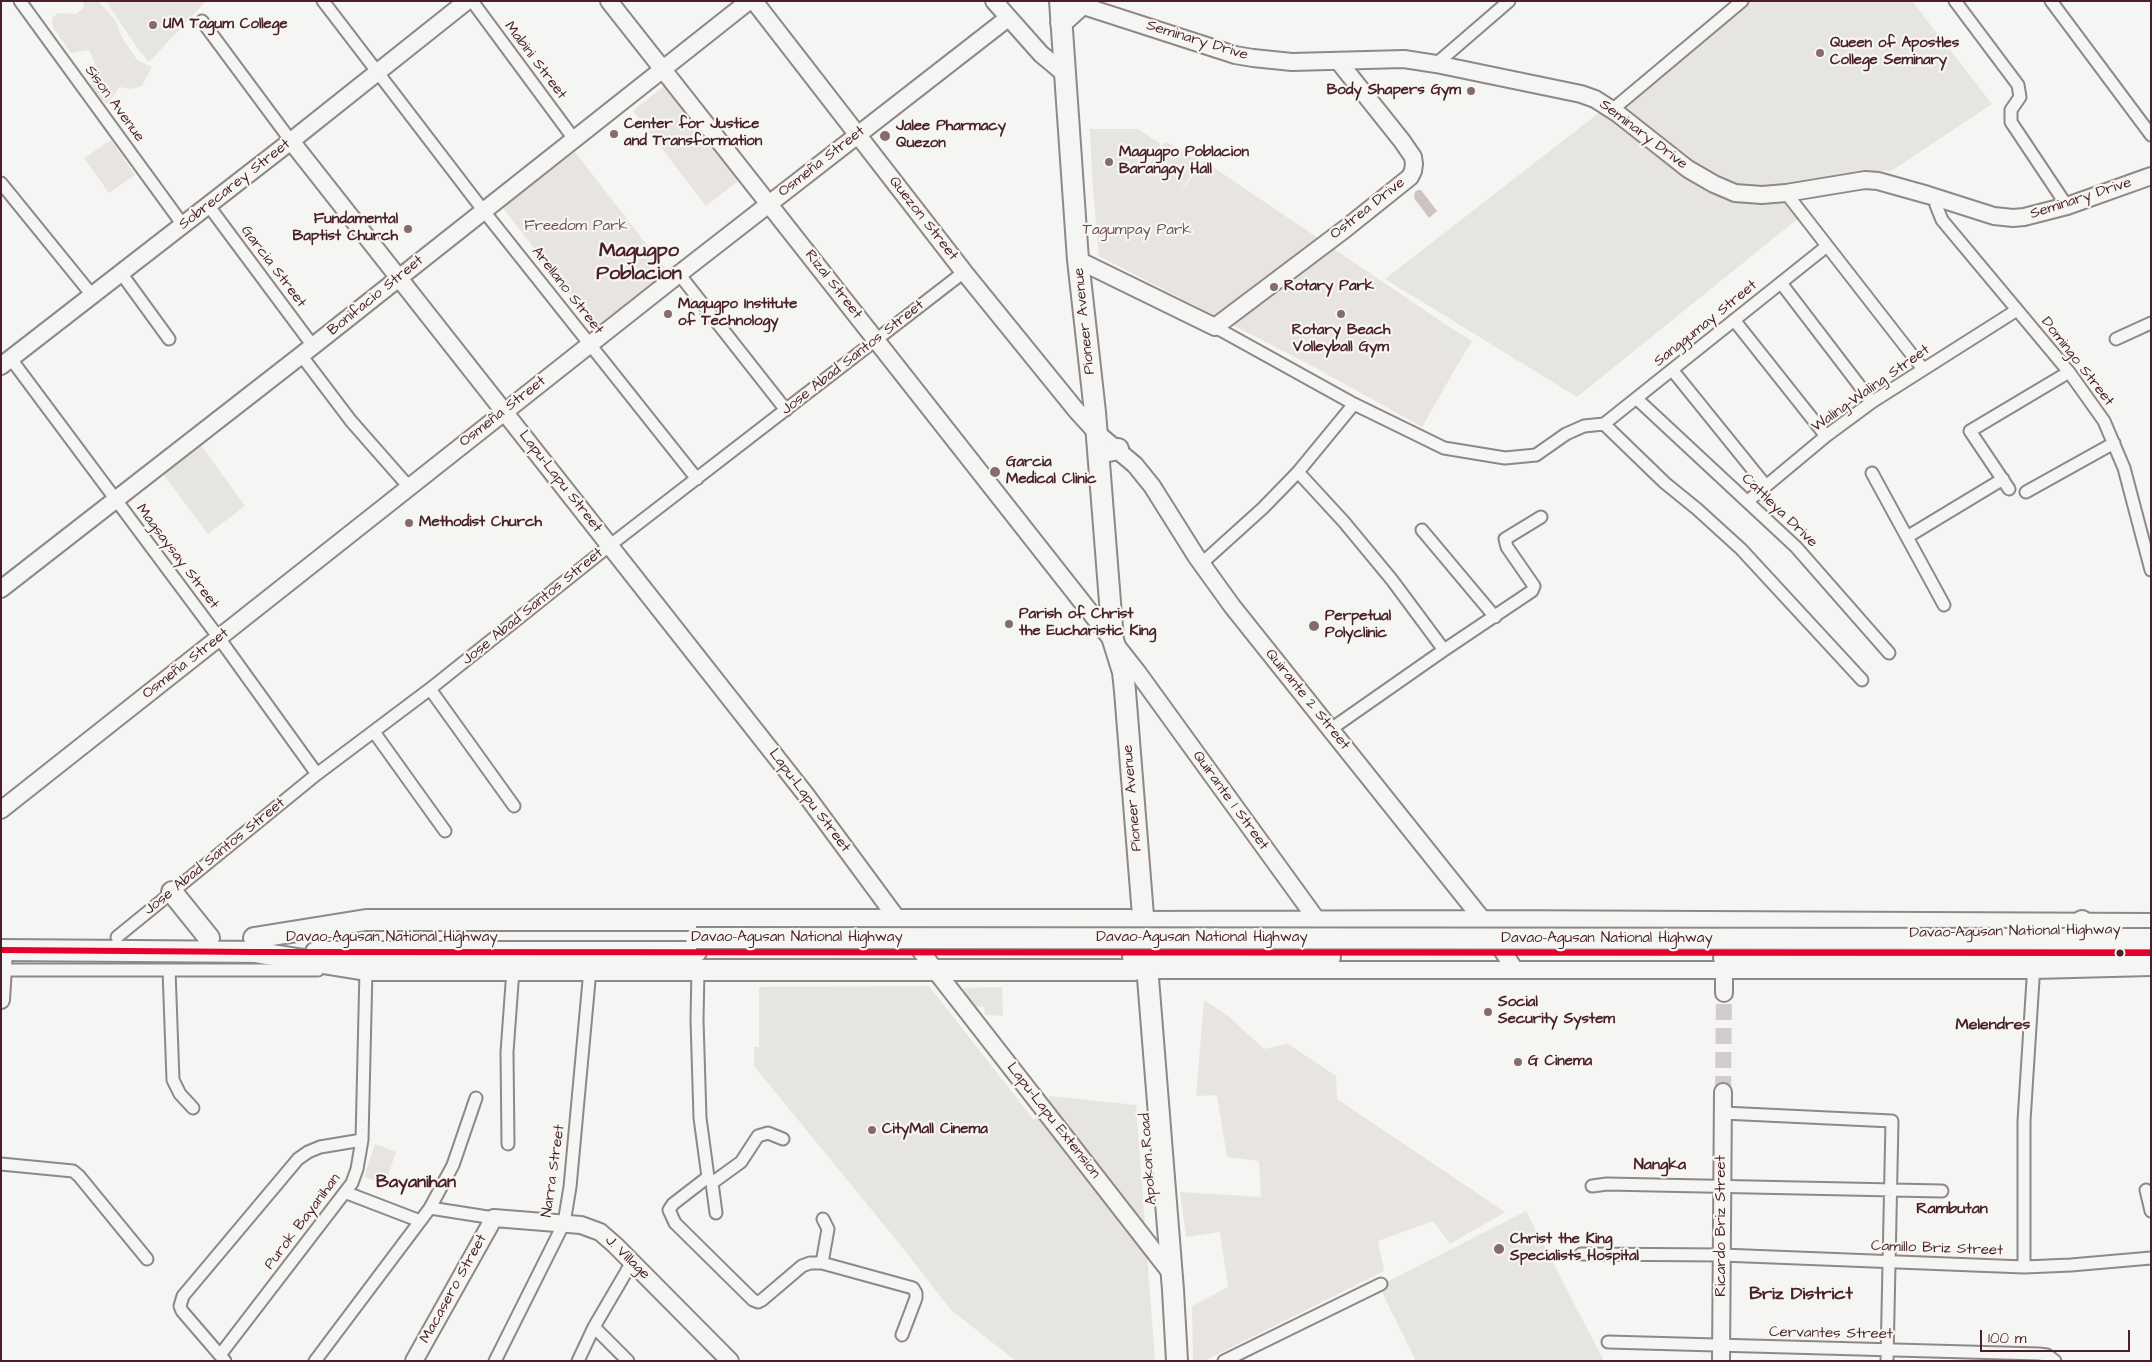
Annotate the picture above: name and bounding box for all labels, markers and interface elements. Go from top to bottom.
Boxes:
place label: UM Tagum College [163,16,288,34]
street label: Seminary Drive [1144,17,1250,65]
marker: UM Tagum College [147,19,159,31]
street label: Mabini Street [500,19,570,103]
place label: Queen of Apostles College Seminary [1830,35,1959,70]
marker: Queen of Apostles College Seminary [1814,47,1826,59]
street label: Sison Avenue [80,62,148,146]
place label: Body Shapers Gym [1327,82,1461,100]
marker: Body Shapers Gym [1465,85,1477,97]
street label: Seminary Drive [1595,96,1691,174]
place label: Center for Justice and Transformation [624,116,762,151]
place label: Jalee Pharmacy Quezon [896,118,1006,153]
street label: Osmeña Street [775,123,869,201]
marker: Center for Justice and Transformation [608,128,620,140]
marker: Jalee Pharmacy Quezon [878,129,892,143]
street label: Sobrecarey Street [176,136,294,234]
place label: Magugpo Poblacion Barangay Hall [1119,144,1249,179]
marker: Magugpo Poblacion Barangay Hall [1103,156,1115,168]
street label: Quezon Street [884,173,962,265]
street label: Ostrea Drive [1327,174,1409,244]
street label: Seminary Drive [2028,174,2134,224]
place label: Fundamental Baptist Church [293,211,398,246]
park label: Freedom Park [524,218,628,236]
street label: Garcia Street [236,222,310,312]
park label: Tagumpay Park [1083,222,1191,240]
marker: Fundamental Baptist Church [402,223,414,235]
district label: Magugpo Poblacion [596,240,682,287]
street label: Arellano Street [527,243,607,339]
street label: Rizal Street [800,247,866,323]
street label: Bonifacio Street [325,252,427,340]
street label: Pioneer Avenue [1070,267,1100,375]
street label: Sanggumay Street [1651,277,1761,371]
place label: Rotary Park [1284,278,1374,296]
marker: Rotary Park [1268,281,1280,293]
place label: Magugpo Institute of Technology [678,296,797,331]
street label: Jose Abad Santos Street [778,297,928,419]
marker: Magugpo Institute of Technology [662,308,674,320]
marker: Rotary Beach Volleyball Gym [1335,308,1347,320]
street label: Domingo Street [2037,314,2117,410]
place label: Rotary Beach Volleyball Gym [1292,322,1390,357]
street label: Waling-Waling Street [1808,341,1934,437]
street label: Osmeña Street [456,373,550,451]
street label: Lapu-Lapu Street [514,427,606,537]
place label: Garcia Medical Clinic [1006,454,1096,489]
marker: Garcia Medical Clinic [988,465,1002,479]
street label: Cattleya Drive [1737,470,1821,552]
street label: Magsaysay Street [132,501,222,613]
place label: Methodist Church [419,514,542,532]
marker: Methodist Church [403,517,415,529]
street label: Jose Abad Santos Street [459,544,607,670]
place label: Parish of Christ the Eucharistic King [1019,606,1156,641]
place label: Perpetual Polyclinic [1325,608,1391,643]
marker: Parish of Christ the Eucharistic King [1003,618,1015,630]
marker: Perpetual Polyclinic [1307,619,1321,633]
street label: Osmeña Street [139,625,233,703]
street label: Quirante 2 Street [1261,646,1353,754]
street label: Pioneer Avenue [1119,744,1147,852]
street label: Lapu-Lapu Street [764,746,854,856]
street label: Quirante 1 Street [1188,748,1272,854]
street label: Jose Abad Santos Street [141,794,289,920]
street label: Davao-Agusan National Highway [1909,921,2121,943]
street label: Davao-Agusan National Highway [286,929,498,947]
street label: Davao-Agusan National Highway [691,929,903,947]
street label: Davao-Agusan National Highway [1096,929,1308,947]
street label: Davao-Agusan National Highway [1501,930,1713,948]
unlabelled marker [2115,948,2125,958]
place label: Social Security System [1498,994,1615,1029]
marker: Social Security System [1482,1006,1494,1018]
district label: Melendres [1956,1016,2030,1036]
place label: G Cinema [1528,1053,1592,1071]
marker: G Cinema [1512,1056,1524,1068]
street label: Lapu-Lapu Extension [1002,1060,1104,1182]
street label: Apokon Road [1137,1112,1161,1206]
place label: CityMall Cinema [882,1121,988,1139]
street label: Narra Street [539,1123,569,1219]
marker: CityMall Cinema [866,1124,878,1136]
street label: Ricardo Briz Street [1713,1155,1731,1297]
district label: Nangka [1634,1156,1686,1176]
street label: Purok Bayanihan [261,1170,345,1274]
district label: Bayanihan [376,1172,456,1194]
district label: Rambutan [1916,1200,1988,1220]
street label: Macasero Street [417,1231,491,1347]
place label: Christ the King Specialists Hospital [1510,1231,1639,1266]
street label: J. Village [601,1232,653,1284]
street label: Camillo Briz Street [1871,1238,2003,1260]
marker: Christ the King Specialists Hospital [1492,1242,1506,1256]
district label: Briz District [1749,1284,1853,1306]
scale bar [1982,1320,2132,1352]
street label: Cervantes Street [1769,1324,1893,1344]
text: 100 m [1988,1328,2027,1349]

